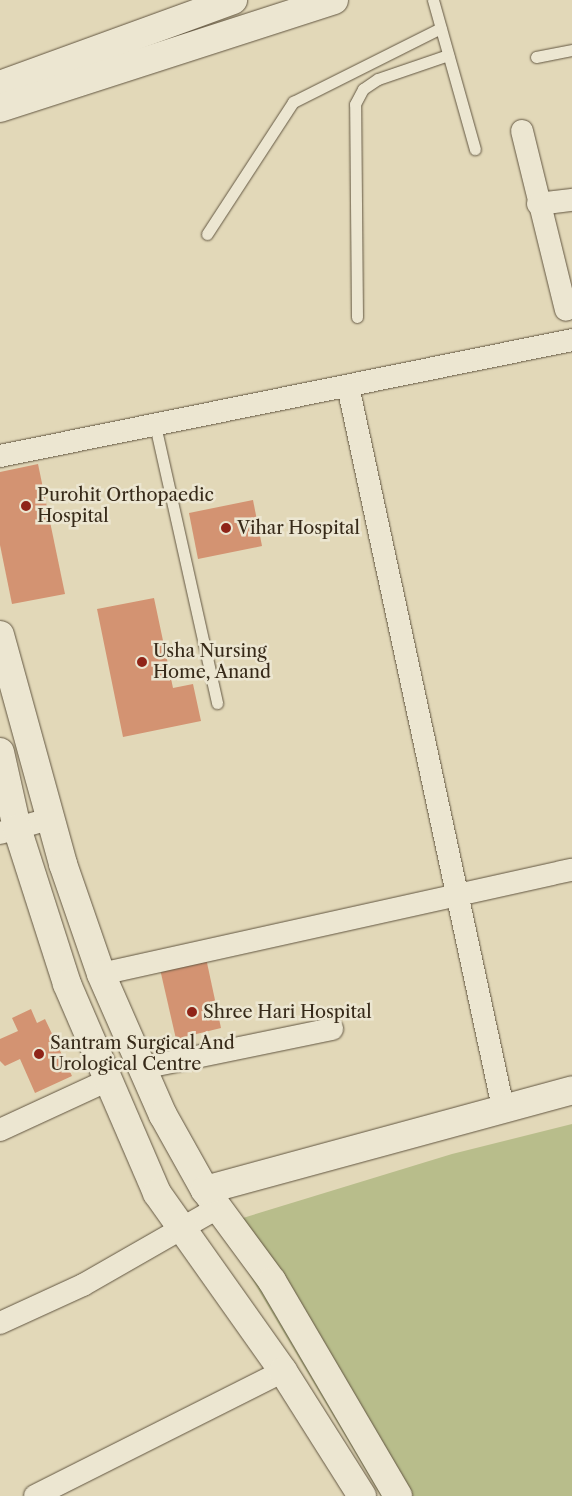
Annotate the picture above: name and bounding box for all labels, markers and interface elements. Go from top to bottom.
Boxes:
place label: Purohit Orthopaedic Hospital [37,485,214,528]
marker: Purohit Orthopaedic Hospital [19,499,33,513]
place label: Vihar Hospital [237,517,360,539]
marker: Vihar Hospital [219,521,233,535]
place label: Usha Nursing Home, Anand [153,641,272,684]
marker: Usha Nursing Home, Anand [135,655,149,669]
place label: Shree Hari Hospital [203,1001,372,1023]
marker: Shree Hari Hospital [185,1005,199,1019]
place label: Santram Surgical And Urological Centre [50,1033,235,1076]
marker: Santram Surgical And Urological Centre [32,1047,46,1061]

